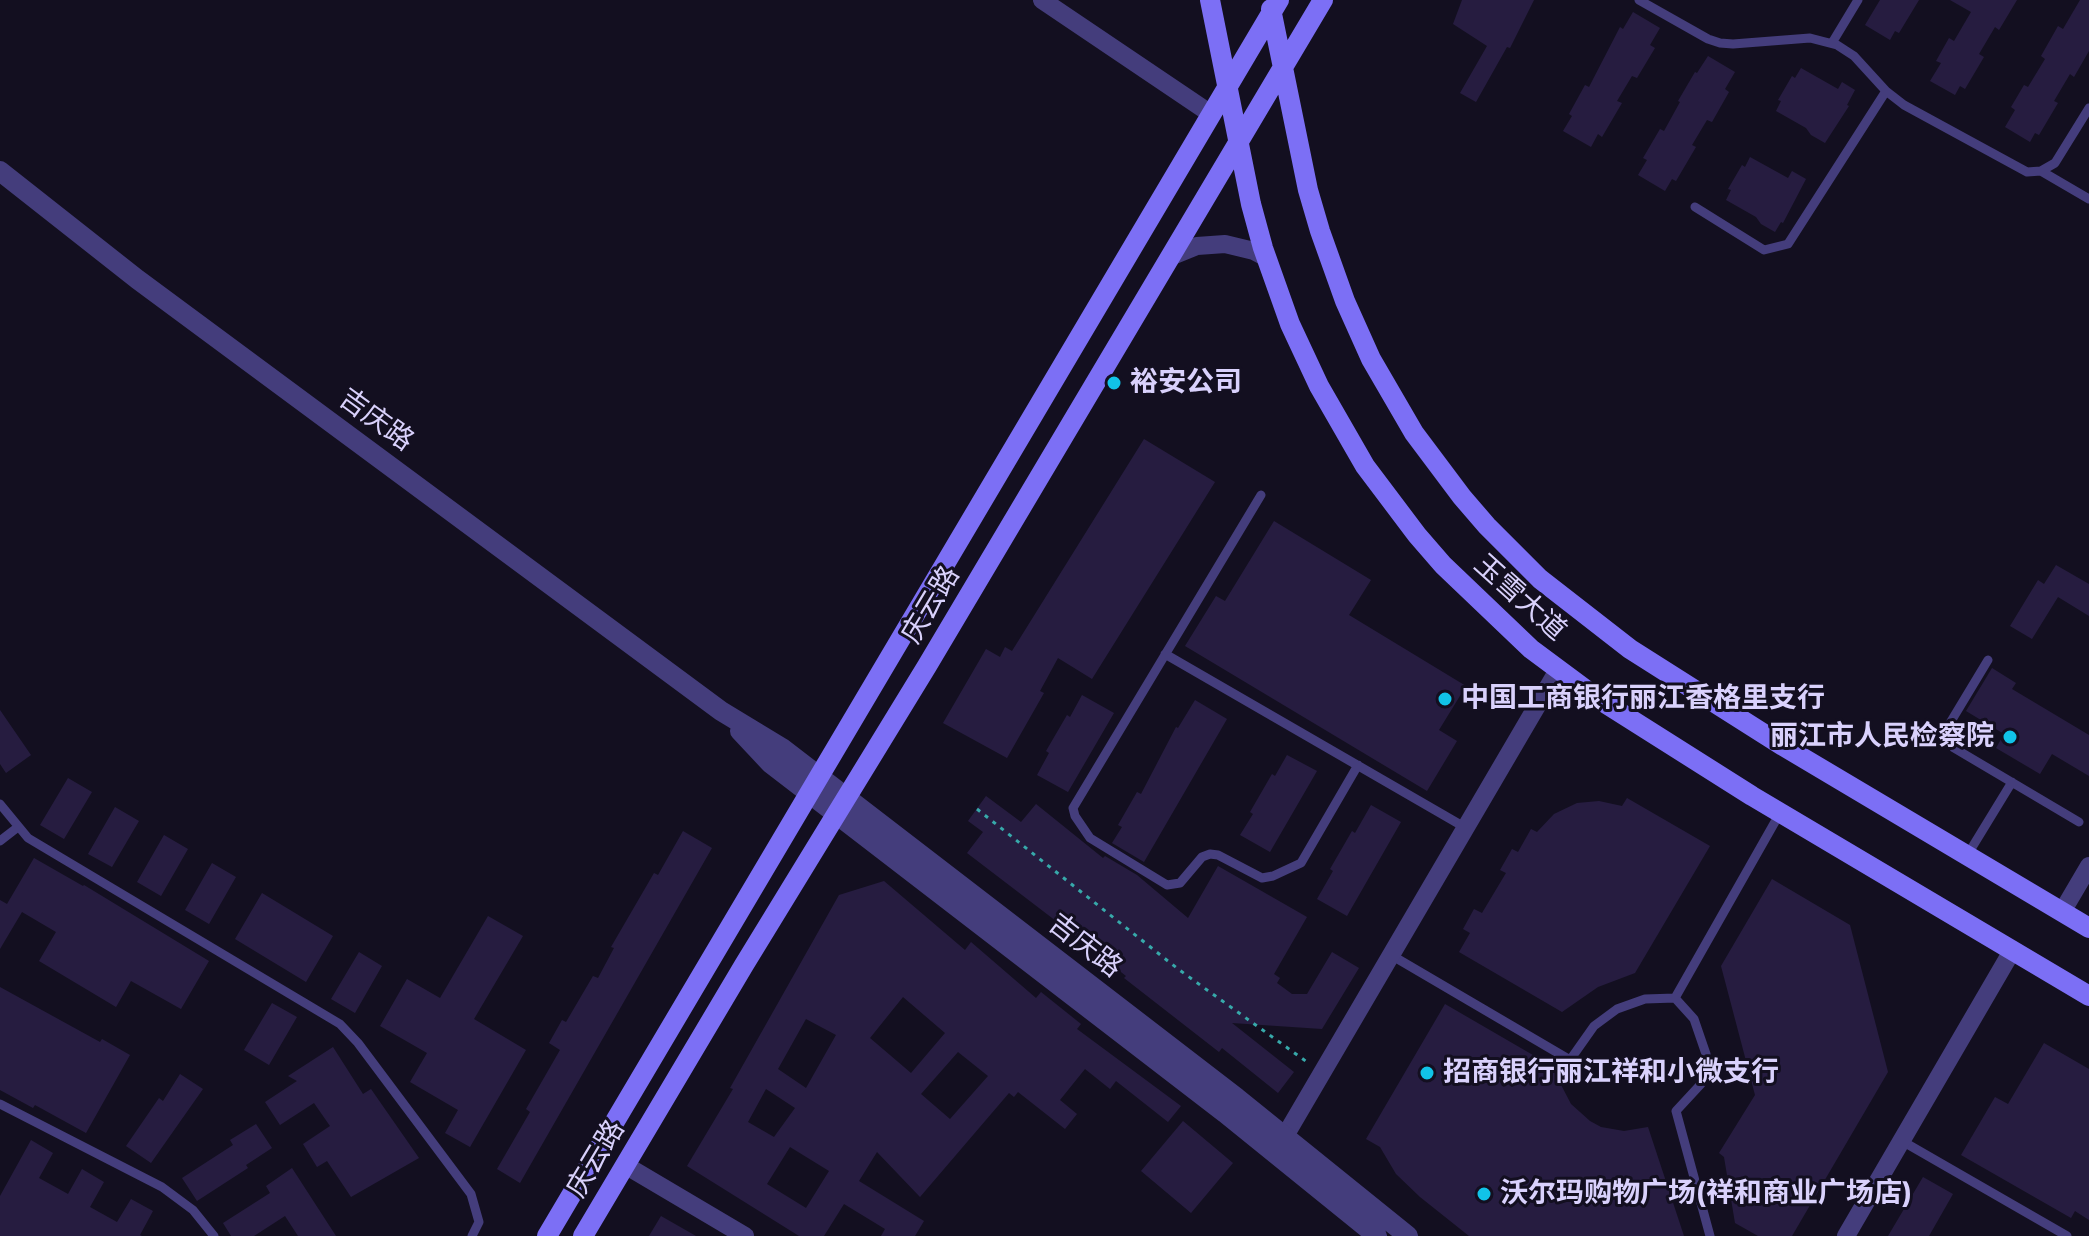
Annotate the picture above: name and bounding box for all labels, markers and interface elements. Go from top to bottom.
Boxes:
place label: 裕安公司 [1130,366,1242,400]
marker: 裕安公司 [1105,374,1123,392]
street label: 吉庆路 [332,382,420,458]
street label: 玉雪大道 [1467,548,1573,648]
street label: 庆云路 [895,560,967,650]
place label: 中国工商银行丽江香格里支行 [1461,682,1825,716]
marker: 中国工商银行丽江香格里支行 [1436,690,1454,708]
place label: 丽江市人民检察院 [1770,720,1994,754]
marker: 丽江市人民检察院 [2001,728,2019,746]
street label: 吉庆路 [1042,907,1128,985]
place label: 招商银行丽江祥和小微支行 [1443,1056,1779,1090]
marker: 招商银行丽江祥和小微支行 [1418,1064,1436,1082]
street label: 庆云路 [560,1114,632,1204]
place label: 沃尔玛购物广场(祥和商业广场店) [1500,1177,1912,1211]
marker: 沃尔玛购物广场(祥和商业广场店) [1475,1185,1493,1203]

